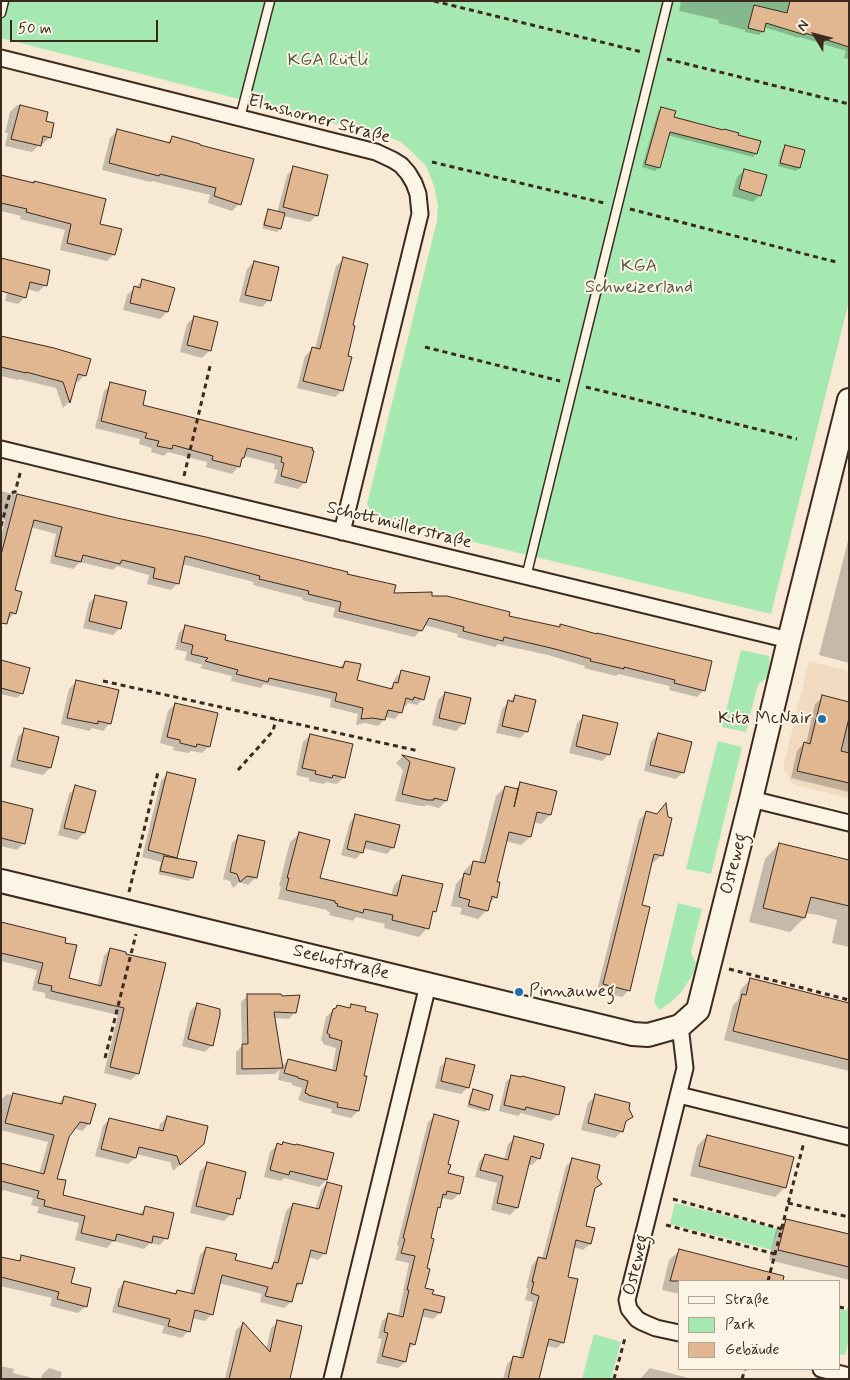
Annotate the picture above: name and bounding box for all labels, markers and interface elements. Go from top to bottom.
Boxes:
scale bar [12,10,160,42]
north arrow [790,10,840,60]
text: N [793,17,813,35]
text: 50 m [18,19,52,39]
park label: KGA Rütli [288,50,368,72]
street label: Elmshorner Straße [245,91,393,149]
park label: KGA Schweizerland [585,256,693,298]
street label: Schottmüllerstraße [324,497,474,555]
place label: Kita McNair [718,708,812,730]
marker: Kita McNair [816,713,828,725]
street label: Osteweg [717,831,753,897]
street label: Seehofstraße [291,941,391,985]
place label: Pinnauweg [529,981,615,1003]
marker: Pinnauweg [513,986,525,998]
street label: Osteweg [619,1232,655,1298]
legend [678,1280,840,1370]
text: Straße [725,1290,769,1310]
text: Park [725,1315,755,1335]
text: Gebäude [725,1340,779,1360]

